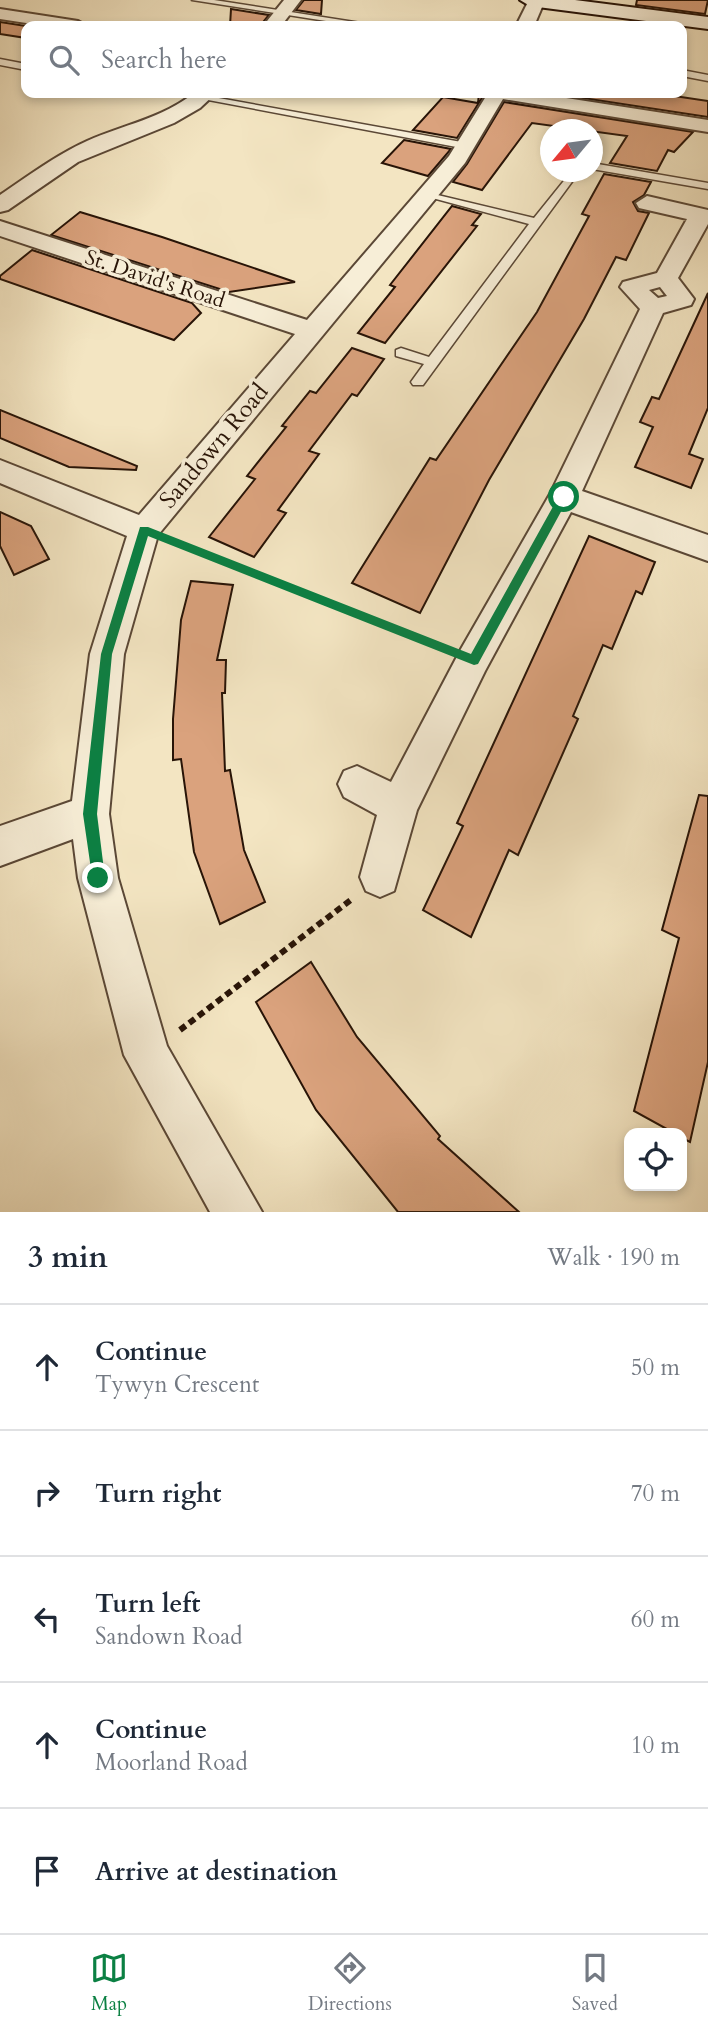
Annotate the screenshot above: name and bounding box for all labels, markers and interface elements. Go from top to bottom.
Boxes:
search box [21,21,687,98]
icon: search [45,41,83,79]
text: Search here [101,42,227,77]
north arrow [540,119,603,182]
street label: St. David's Road [81,243,229,315]
street label: Sandown Road [152,376,276,516]
route start [548,481,579,512]
route end [82,862,113,893]
map controls [624,1128,687,1191]
button: locate [624,1128,687,1191]
text: 3 min [28,1237,108,1278]
text: Walk · 190 m [547,1242,680,1273]
text: Continue [95,1334,207,1369]
icon: ahead [28,1348,66,1386]
text: 50 m [631,1352,680,1383]
text: Tywyn Crescent [95,1369,259,1400]
icon: right [28,1474,66,1512]
text: Turn right [95,1476,222,1511]
text: 70 m [631,1478,680,1509]
text: Turn left [95,1586,200,1621]
icon: left [28,1600,66,1638]
text: 60 m [631,1604,680,1635]
text: Sandown Road [95,1621,242,1652]
text: Continue [95,1712,207,1747]
icon: ahead [28,1726,66,1764]
text: 10 m [631,1730,680,1761]
text: Moorland Road [95,1747,248,1778]
icon: arrive [28,1852,66,1890]
text: Arrive at destination [95,1854,338,1889]
tab: Map [90,1949,128,2017]
tab: Directions [308,1949,392,2017]
tab: Saved [572,1949,618,2017]

